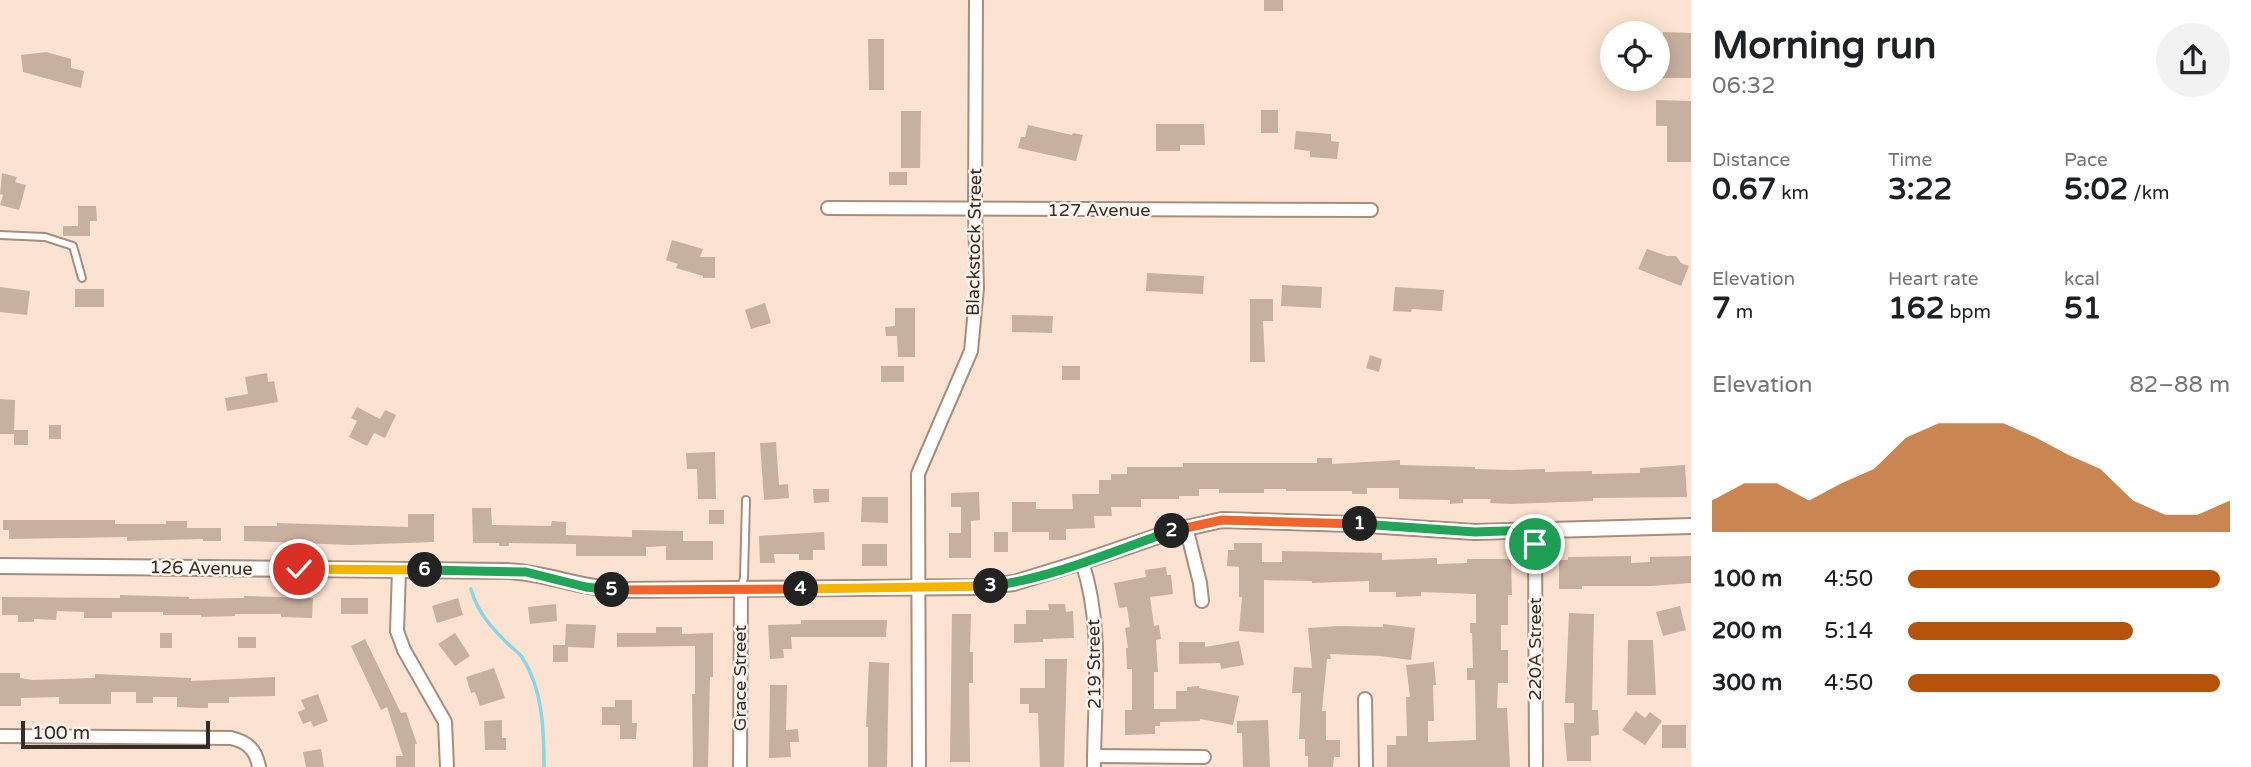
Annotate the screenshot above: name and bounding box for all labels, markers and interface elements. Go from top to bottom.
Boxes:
map controls [1600,21,1670,91]
button: locate [1600,21,1670,91]
text: Morning run [1712,23,1936,69]
button: share [2156,23,2230,97]
text: 06:32 [1712,72,1776,100]
text: Distance [1712,149,1790,171]
text: Time [1888,149,1932,171]
text: Pace [2064,149,2108,171]
street label: Blackstock Street [962,168,986,316]
text: 0.67 [1712,171,1776,208]
text: 3:22 [1888,171,1952,208]
text: 5:02 [2064,171,2128,208]
text: km [1776,182,1809,204]
text: /km [2128,182,2169,204]
street label: 127 Avenue [1047,199,1151,221]
text: Elevation [1712,268,1795,290]
text: Heart rate [1888,268,1979,290]
text: kcal [2064,268,2100,290]
text: 7 [1712,290,1731,327]
text: 162 [1888,290,1945,327]
text: 51 [2064,290,2102,327]
text: m [1731,301,1753,323]
text: bpm [1945,301,1991,323]
text: Elevation [1712,371,1813,399]
text: 82–88 m [2129,371,2230,399]
pin: 1 [1342,506,1378,542]
text: 1 [1354,512,1365,534]
pin: 2 [1154,514,1190,548]
pin [1505,514,1565,574]
text: 2 [1166,519,1177,541]
icon: arrive [1516,525,1554,563]
pin [269,539,329,599]
icon: check [280,550,318,588]
pin: 6 [408,552,442,588]
street label: 126 Avenue [149,556,253,580]
text: 6 [419,558,430,580]
text: 100 m [1712,565,1782,593]
text: 4:50 [1824,565,1873,593]
pin: 3 [974,568,1009,604]
pin: 5 [594,572,630,608]
pin: 4 [784,572,818,606]
text: 3 [985,574,996,596]
text: 4 [795,577,806,599]
text: 5 [606,578,617,600]
street label: 220A Street [1524,597,1546,701]
text: 200 m [1712,617,1782,645]
text: 5:14 [1824,617,1873,645]
street label: 219 Street [1082,619,1106,709]
street label: Grace Street [729,625,751,731]
text: 300 m [1712,669,1782,697]
text: 4:50 [1824,669,1873,697]
scale bar [21,718,210,750]
text: 100 m [32,722,90,744]

